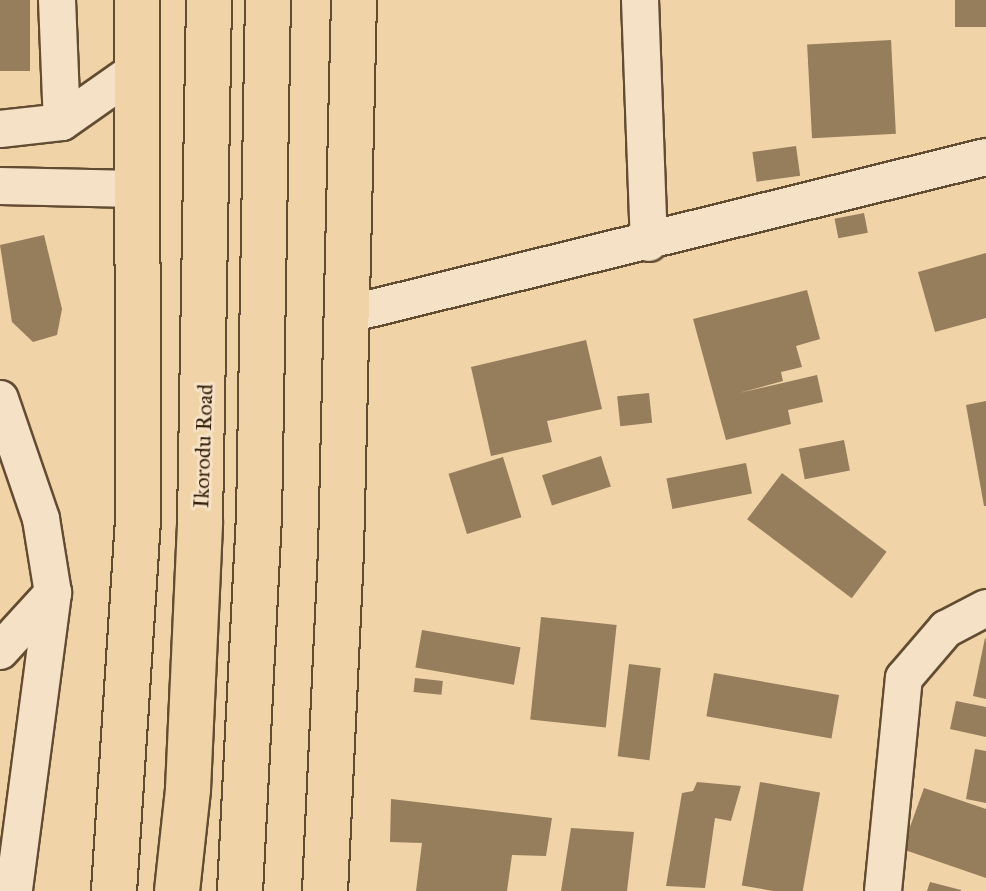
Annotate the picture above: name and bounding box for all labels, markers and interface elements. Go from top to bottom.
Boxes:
street label: Ikorodu Road [188,383,218,509]

